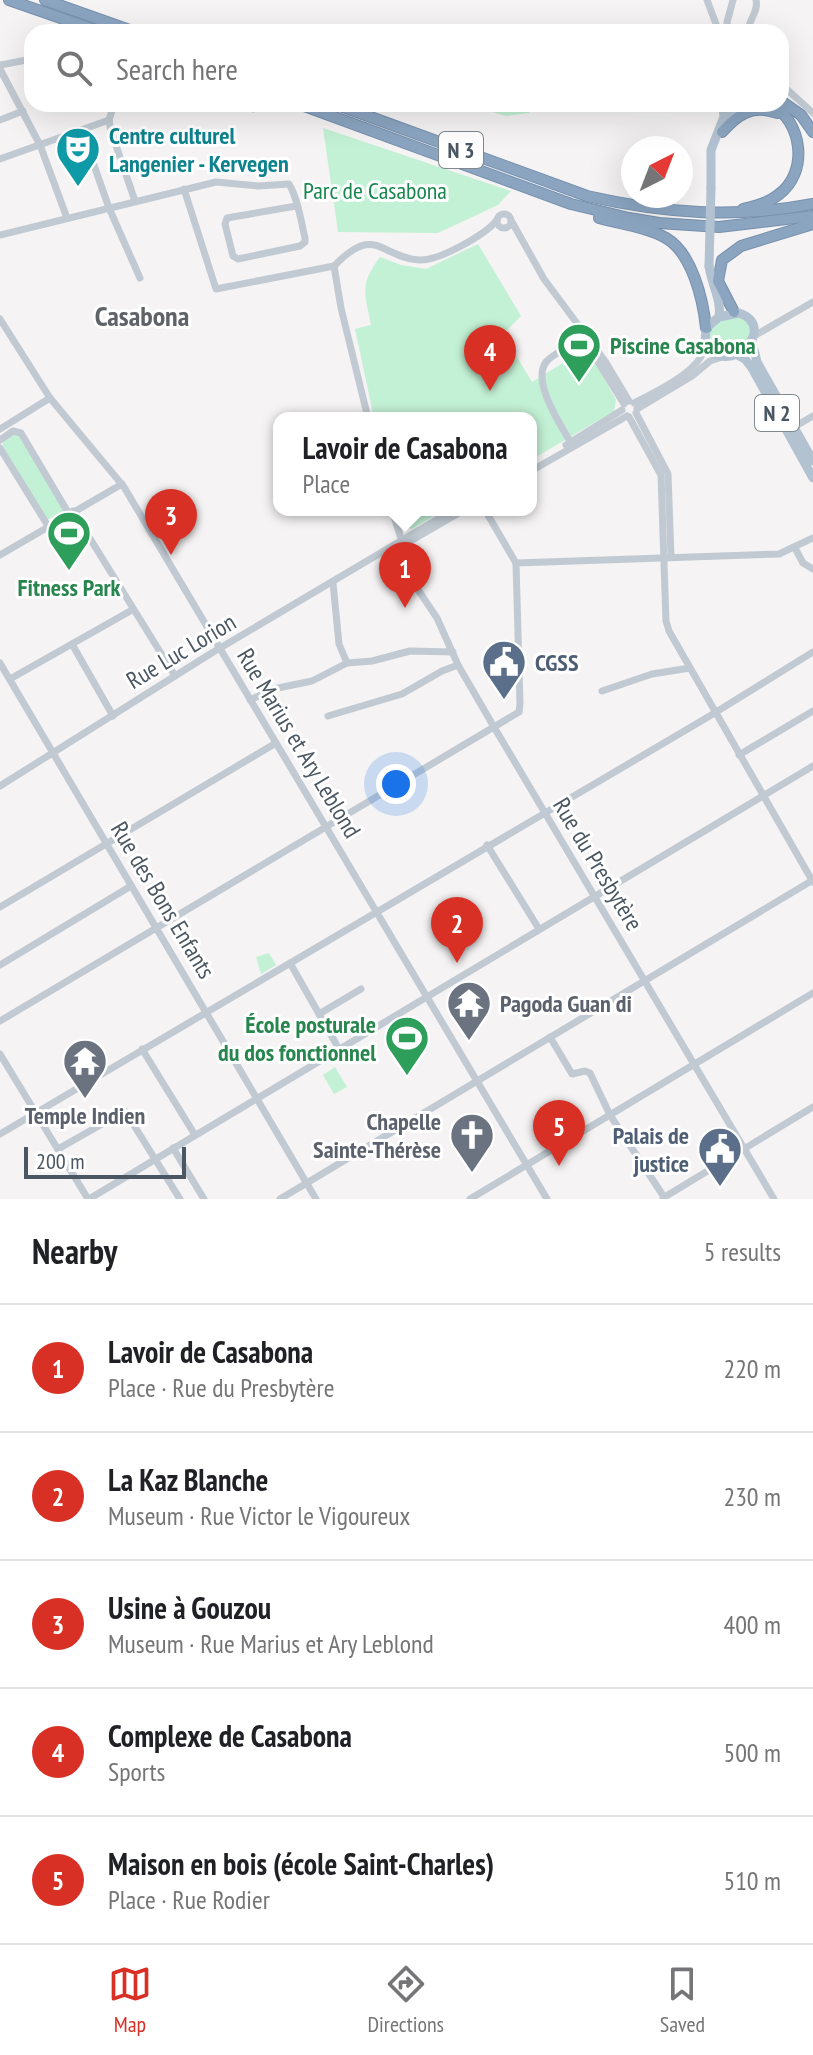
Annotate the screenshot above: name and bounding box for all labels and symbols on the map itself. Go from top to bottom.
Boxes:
place label: Centre culturel Langenier - Kervegen [109,120,289,179]
theatre icon: Centre culturel Langenier - Kervegen [54,125,102,188]
road number: N 3 [439,132,483,168]
north arrow [621,136,693,208]
park label: Parc de Casabona [303,175,447,206]
district label: Casabona [95,297,189,334]
sports icon: Piscine Casabona [555,321,603,384]
pin: 4 [464,325,516,391]
place label: Piscine Casabona [610,330,756,361]
road number: N 2 [755,395,799,431]
pin: 3 [145,489,197,555]
sports icon: Fitness Park [45,509,93,572]
pin: 1 [379,542,431,608]
place label: Fitness Park [18,572,121,603]
street label: Rue Luc Lorion [121,606,241,696]
public building icon: CGSS [480,638,528,701]
street label: Rue Marius et Ary Leblond [230,643,368,843]
place label: CGSS [535,647,578,678]
your location [376,764,416,804]
street label: Rue du Presbytère [546,792,650,936]
street label: Rue des Bons Enfants [104,816,222,984]
pin: 2 [431,897,483,963]
temple icon: Pagoda Guan di [445,979,493,1042]
place label: Pagoda Guan di [500,988,632,1019]
place label: École posturale du dos fonctionnel [218,1009,376,1068]
sports icon: École posturale du dos fonctionnel [383,1014,431,1077]
temple icon: Temple Indien [61,1037,109,1100]
place label: Temple Indien [25,1100,145,1131]
pin: 5 [533,1100,585,1166]
place label: Chapelle Sainte-Thérèse [313,1106,441,1165]
church icon: Chapelle Sainte-Thérèse [448,1111,496,1174]
place label: Palais de justice [613,1120,689,1179]
public building icon: Palais de justice [696,1125,744,1188]
scale bar [24,1143,186,1179]

